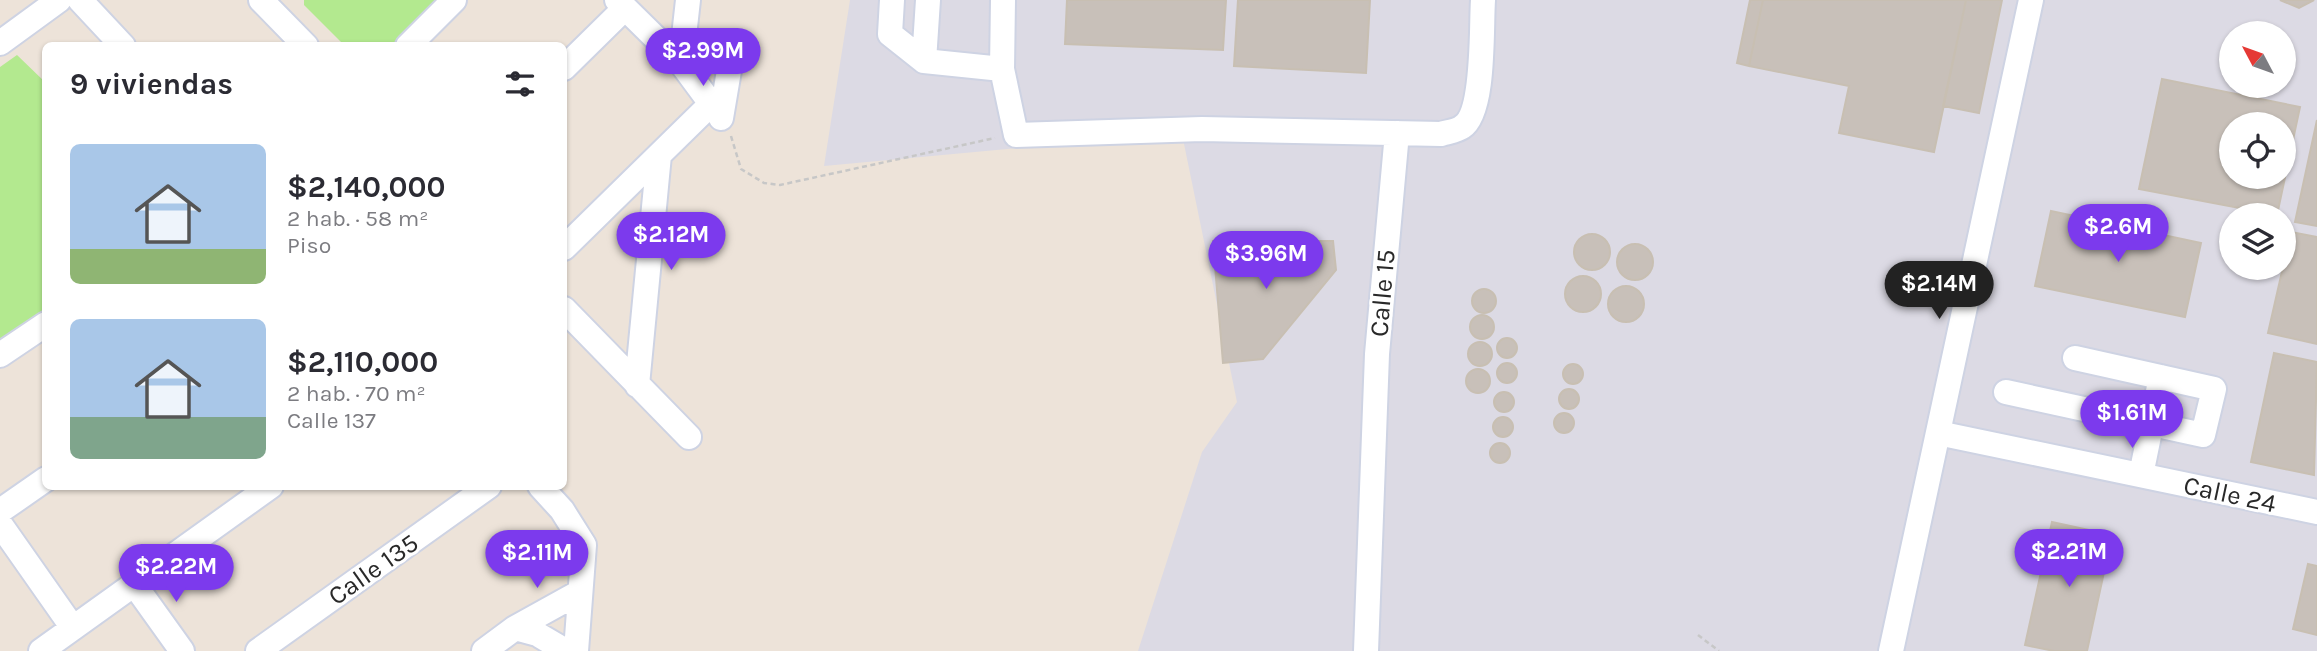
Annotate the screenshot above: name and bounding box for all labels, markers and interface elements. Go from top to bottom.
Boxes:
north arrow [2219,21,2296,98]
map controls [2219,21,2296,280]
pin: $2.99M [646,28,760,88]
text: $2.99M [662,37,744,64]
icon: filters [501,65,539,103]
text: 9 viviendas [70,66,233,102]
button: locate [2219,112,2296,189]
text: $2,140,000 [287,169,445,205]
icon: home [126,172,210,256]
button: layers [2219,203,2296,280]
pin: $2.6M [2069,204,2167,264]
text: 2 hab. · 58 m² [287,205,428,232]
pin: $2.12M [614,212,728,272]
text: $2.6M [2084,213,2152,240]
text: $2.12M [633,221,709,248]
text: Piso [287,232,331,259]
pin: $3.96M [1209,232,1323,291]
text: $3.96M [1224,240,1308,267]
street label: Calle 15 [1363,248,1402,338]
pin: $2.14M [1882,262,1996,321]
text: $2.14M [1901,270,1977,297]
text: $2,110,000 [287,344,438,380]
icon: home [126,347,210,431]
text: 2 hab. · 70 m² [287,380,426,407]
pin: $1.61M [2075,391,2189,450]
text: $1.61M [2096,399,2168,426]
text: Calle 137 [287,407,376,434]
street label: Calle 24 [2181,470,2279,519]
street label: Calle 135 [322,527,424,612]
pin: $2.11M [480,530,594,590]
pin: $2.21M [2012,530,2126,589]
text: $2.21M [2031,538,2107,565]
text: $2.11M [501,539,573,566]
pin: $2.22M [119,544,233,604]
text: $2.22M [135,553,217,580]

